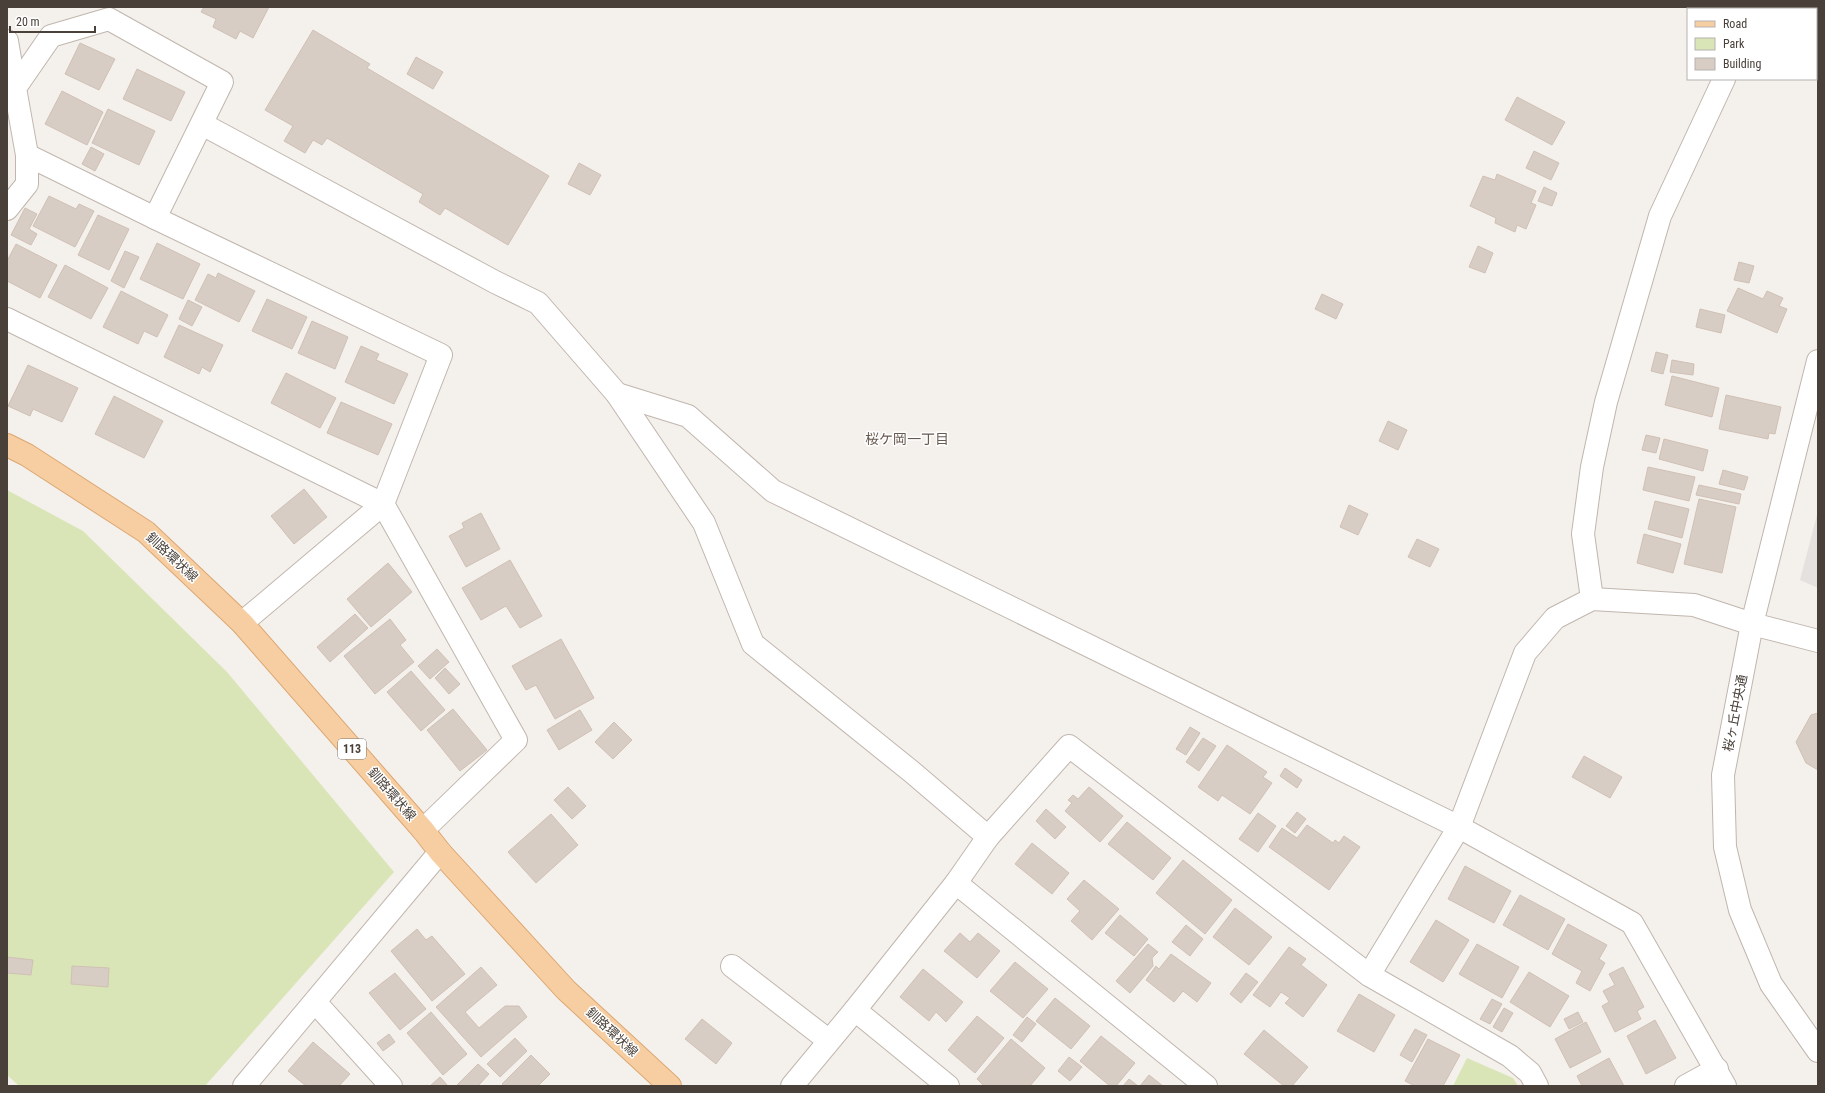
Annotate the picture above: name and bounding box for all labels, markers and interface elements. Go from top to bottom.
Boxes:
scale bar [10,8,95,34]
legend [1687,8,1817,80]
text: 20 m [16,15,40,29]
text: Road [1723,17,1747,31]
text: Park [1723,37,1745,51]
text: Building [1723,57,1761,71]
district label: 桜ケ岡一丁目 [865,431,949,447]
street label: 釧路環状線 [143,529,201,585]
street label: 桜ヶ丘中央通 [1720,673,1750,753]
road number: 113 [338,739,366,759]
street label: 釧路環状線 [365,765,419,823]
street label: 釧路環状線 [583,1004,641,1060]

